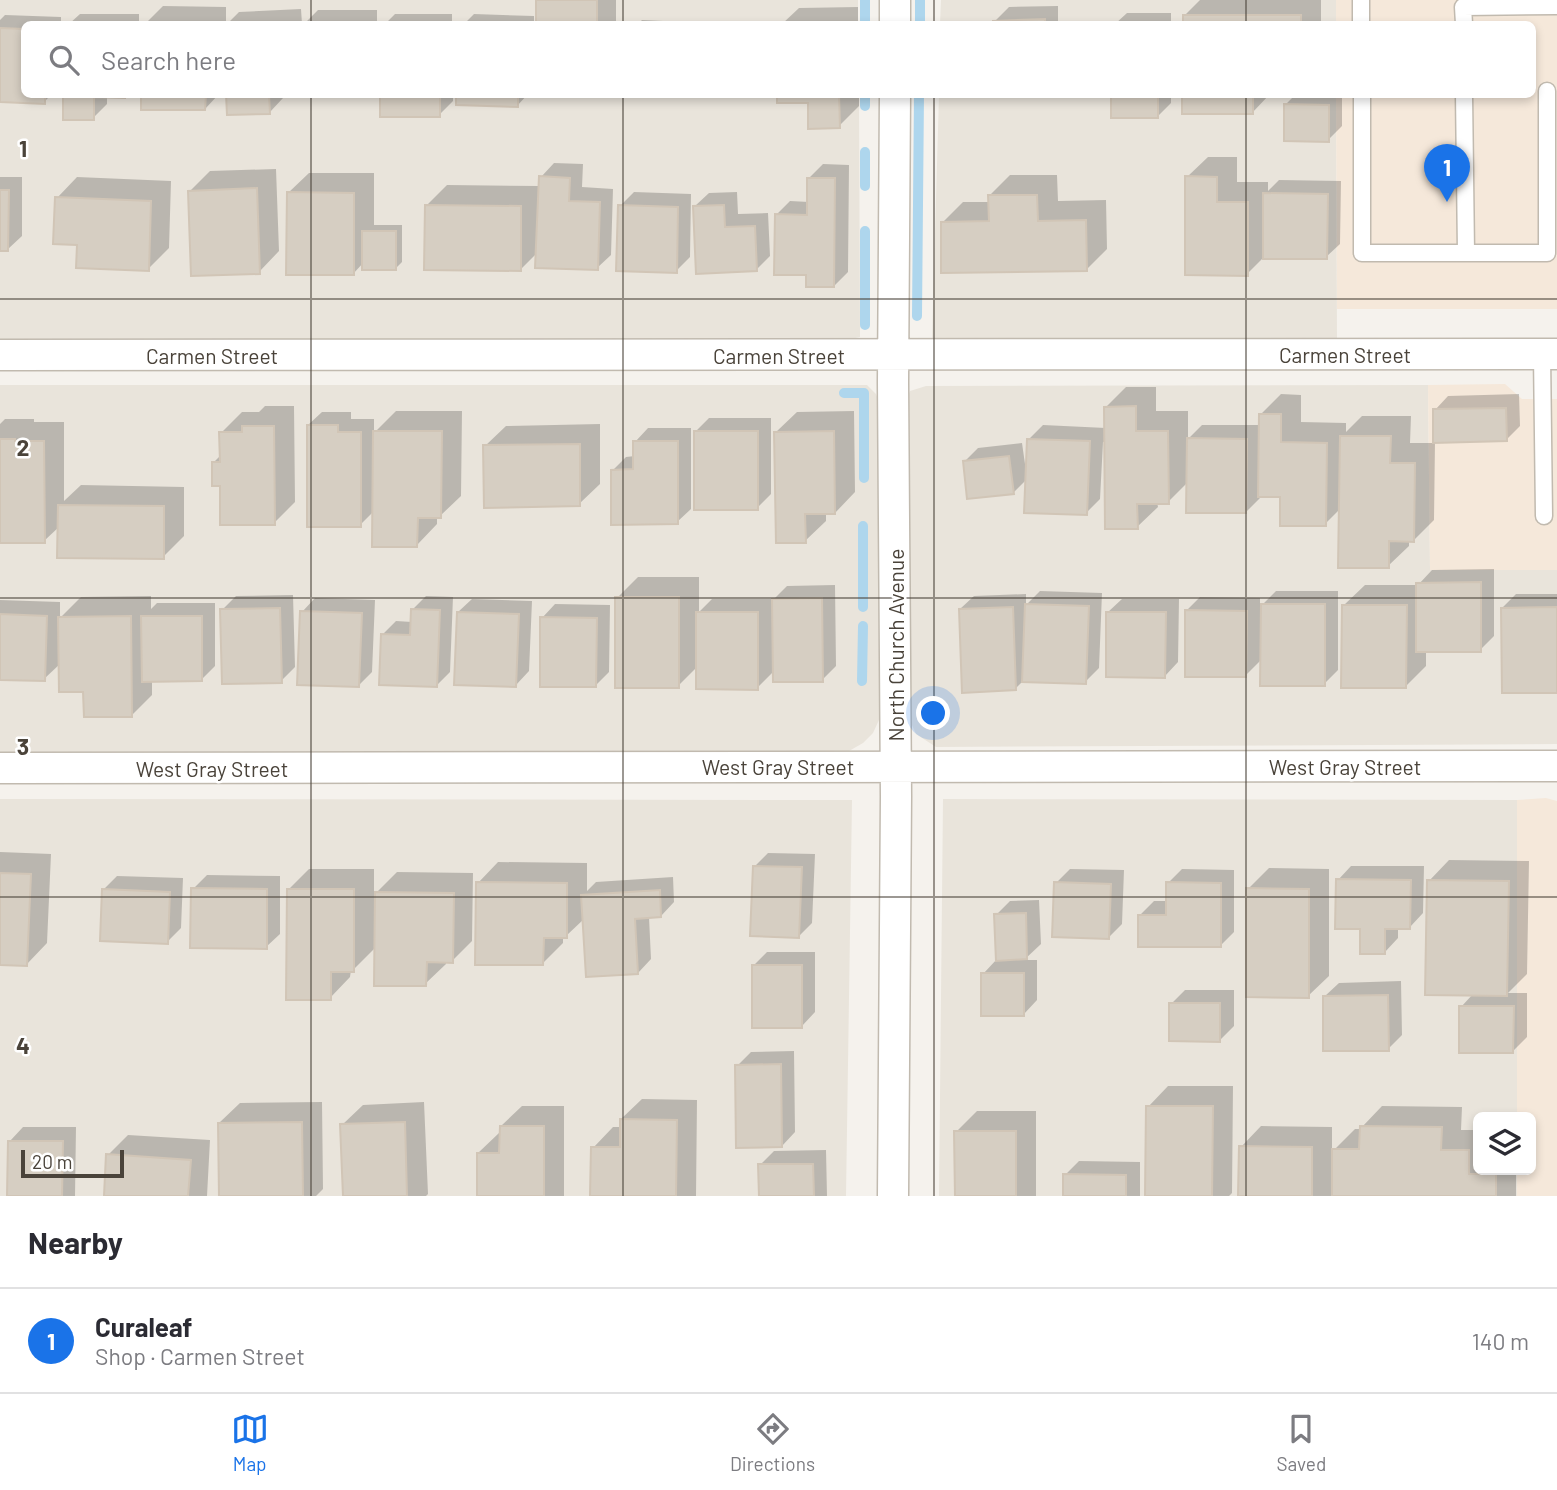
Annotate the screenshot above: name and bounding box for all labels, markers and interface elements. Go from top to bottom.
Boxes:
search box [21,21,1536,98]
icon: search [45,41,83,79]
text: Search here [101,44,236,75]
text: 1 [19,134,27,162]
pin: 1 [1424,144,1470,202]
street label: Carmen Street [1279,342,1411,367]
street label: Carmen Street [146,343,278,368]
street label: Carmen Street [713,343,845,368]
text: 2 [17,433,29,461]
street label: North Church Avenue [883,549,908,741]
your location [916,696,950,730]
text: 3 [17,732,29,760]
street label: West Gray Street [702,754,854,779]
street label: West Gray Street [1269,754,1421,779]
street label: West Gray Street [136,756,288,781]
text: 4 [16,1031,30,1059]
map controls [1473,1112,1536,1175]
button: layers [1473,1112,1536,1175]
scale bar [21,1147,124,1179]
text: 20 m [32,1150,72,1173]
text: Nearby [28,1224,123,1260]
text: Curaleaf [95,1311,192,1342]
text: 1 [47,1327,55,1355]
text: 140 m [1472,1327,1529,1355]
text: Shop · Carmen Street [95,1342,305,1370]
tab: Map [231,1410,269,1475]
tab: Directions [730,1410,815,1475]
tab: Saved [1276,1410,1326,1475]

